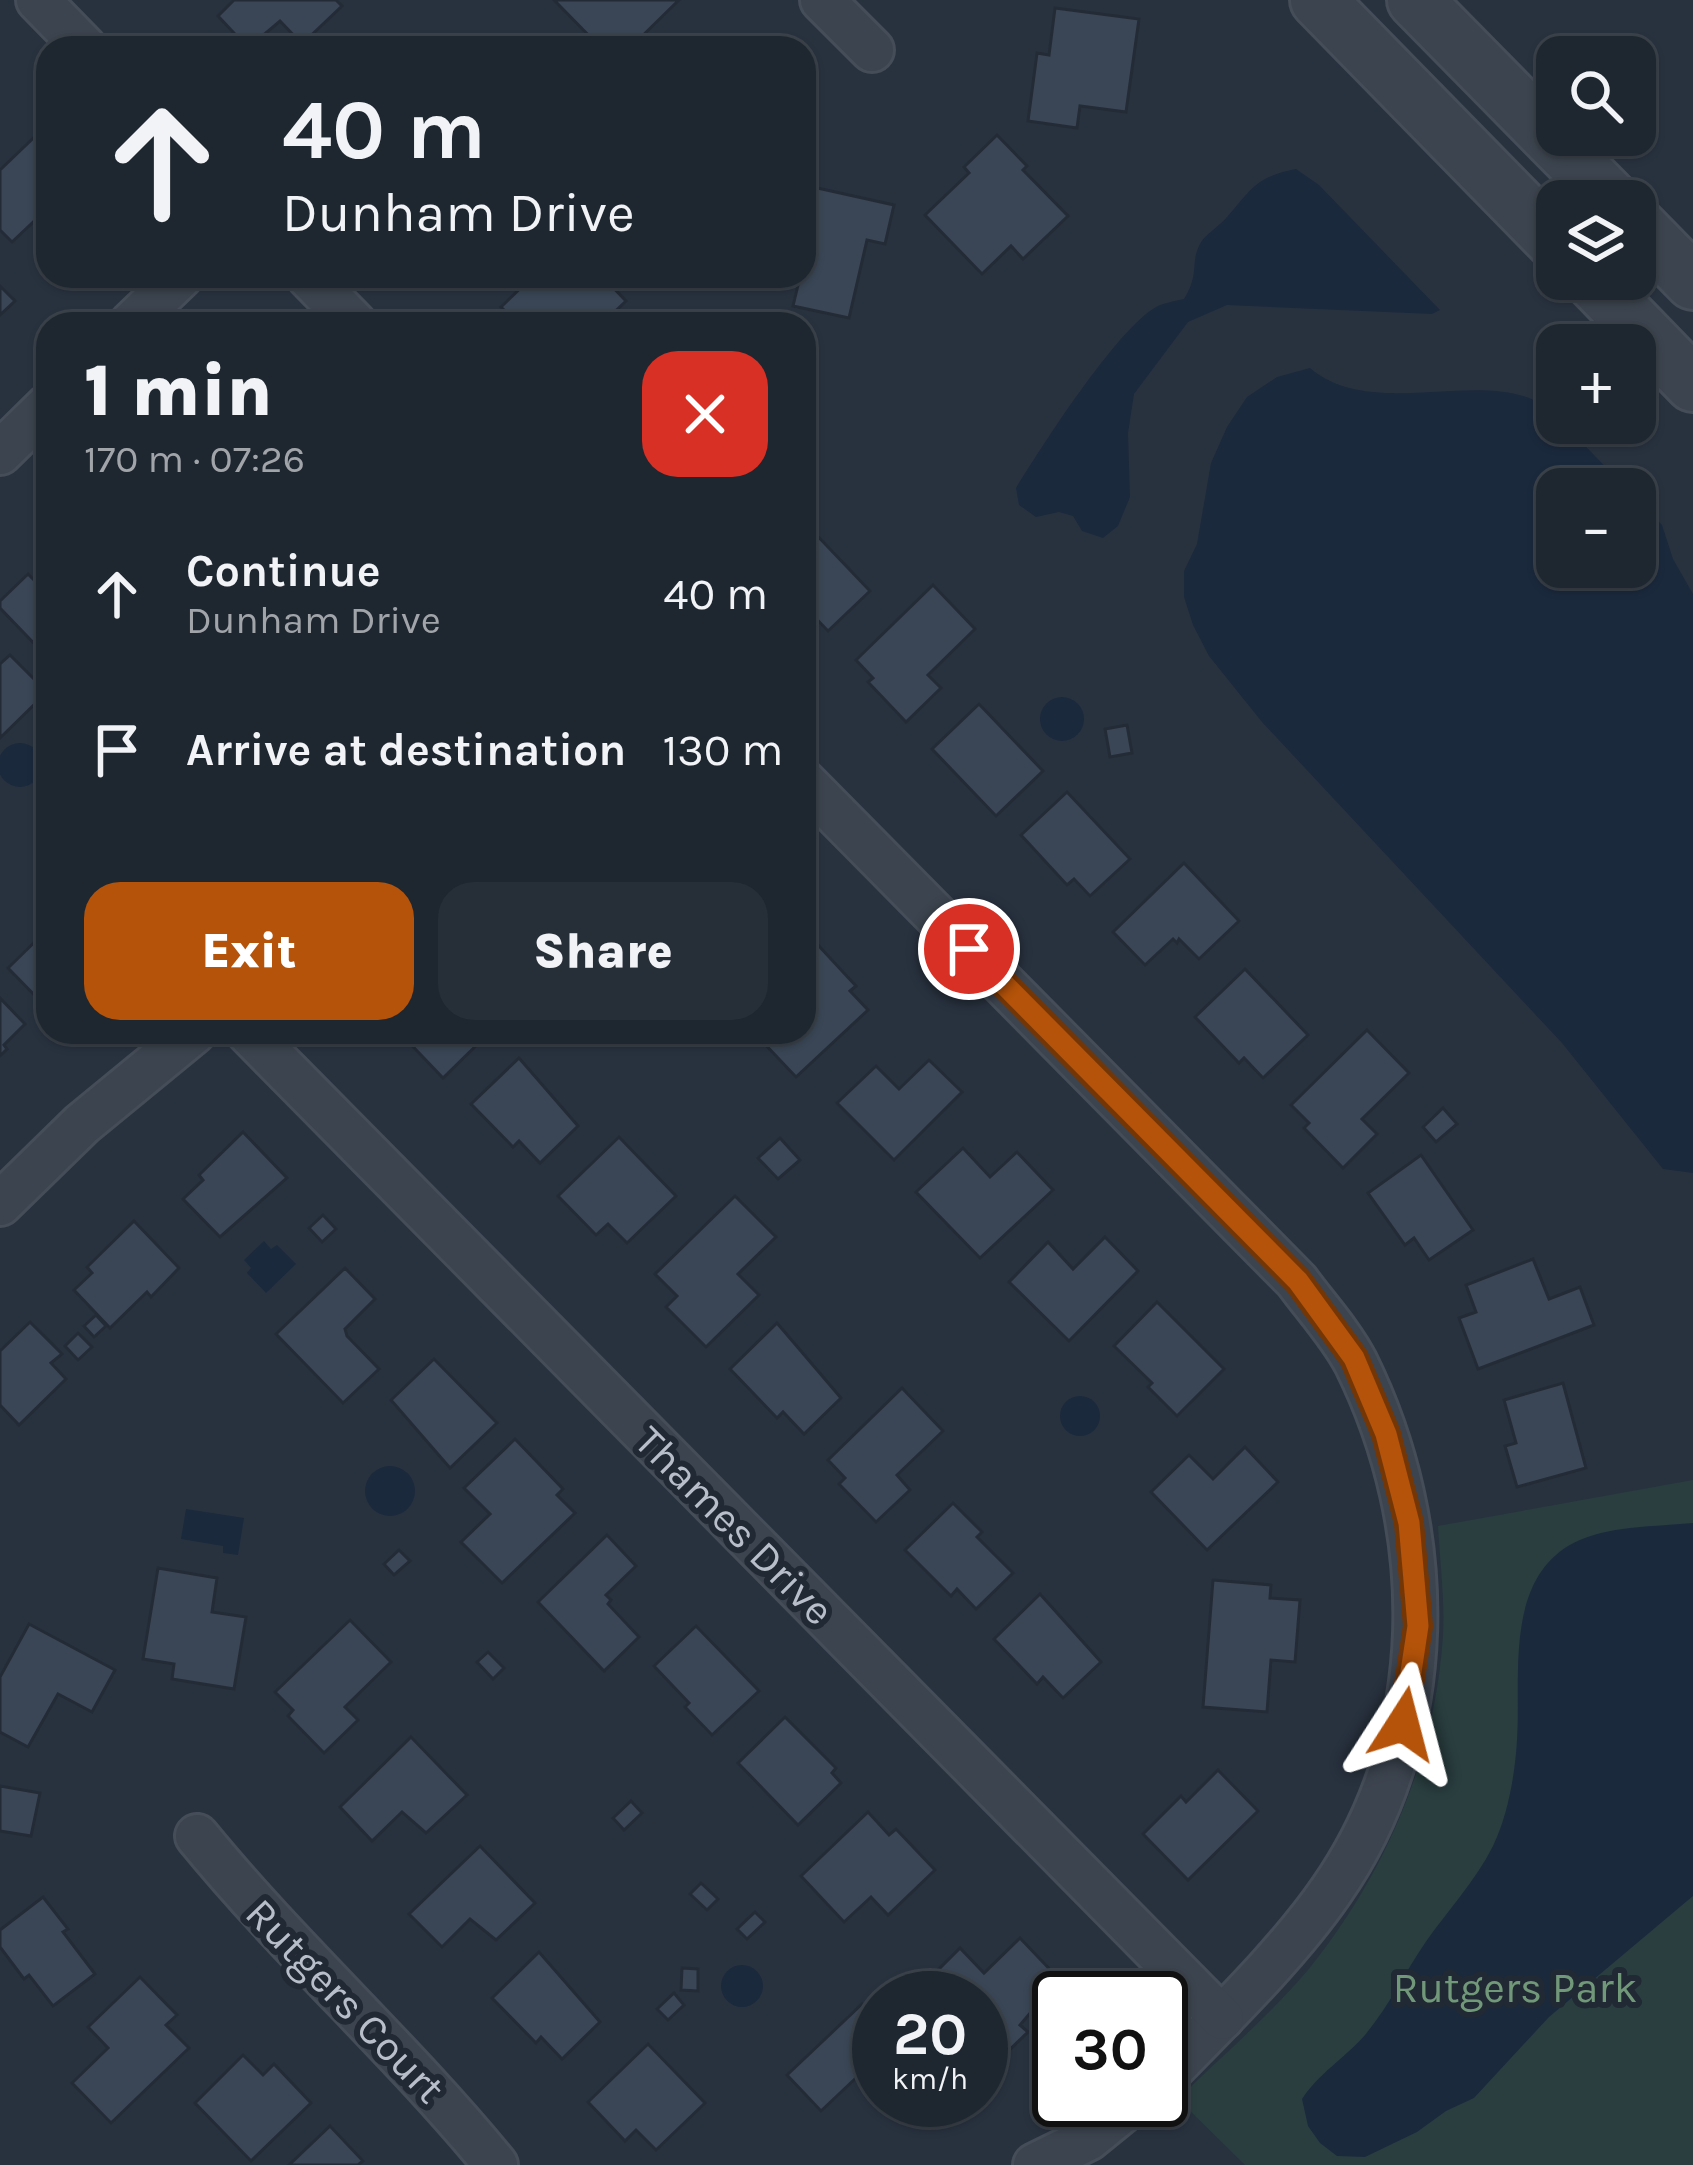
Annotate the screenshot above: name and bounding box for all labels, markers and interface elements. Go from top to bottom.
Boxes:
map controls [1536,36,1656,588]
button: search [1536,36,1656,156]
text: 40 m [282,81,486,179]
icon: ahead [84,84,240,240]
button: layers [1536,180,1656,300]
text: Dunham Drive [282,181,635,245]
button: + [1536,324,1656,444]
text: 1 min [84,349,273,433]
button: close [642,351,768,477]
text: 170 m · 07:26 [84,436,305,482]
button: − [1536,468,1656,588]
text: Continue [186,545,381,597]
icon: ahead [84,561,150,627]
text: 40 m [663,568,768,620]
text: Dunham Drive [186,597,441,643]
icon: arrive [84,717,150,783]
text: Arrive at destination [186,724,626,776]
text: 130 m [662,724,783,776]
button: Exit [84,882,414,1020]
button: Share [438,882,768,1020]
pin [918,898,1020,1000]
icon: arrive [936,916,1002,982]
street label: Thames Drive [625,1416,844,1635]
position arrow [1340,1661,1466,1787]
street label: Rutgers Court [235,1888,455,2113]
park label: Rutgers Park [1393,1963,1637,2013]
speed limit sign: 30 [1032,1971,1188,2127]
text: 20 [893,1999,967,2069]
text: km/h [892,2061,968,2097]

